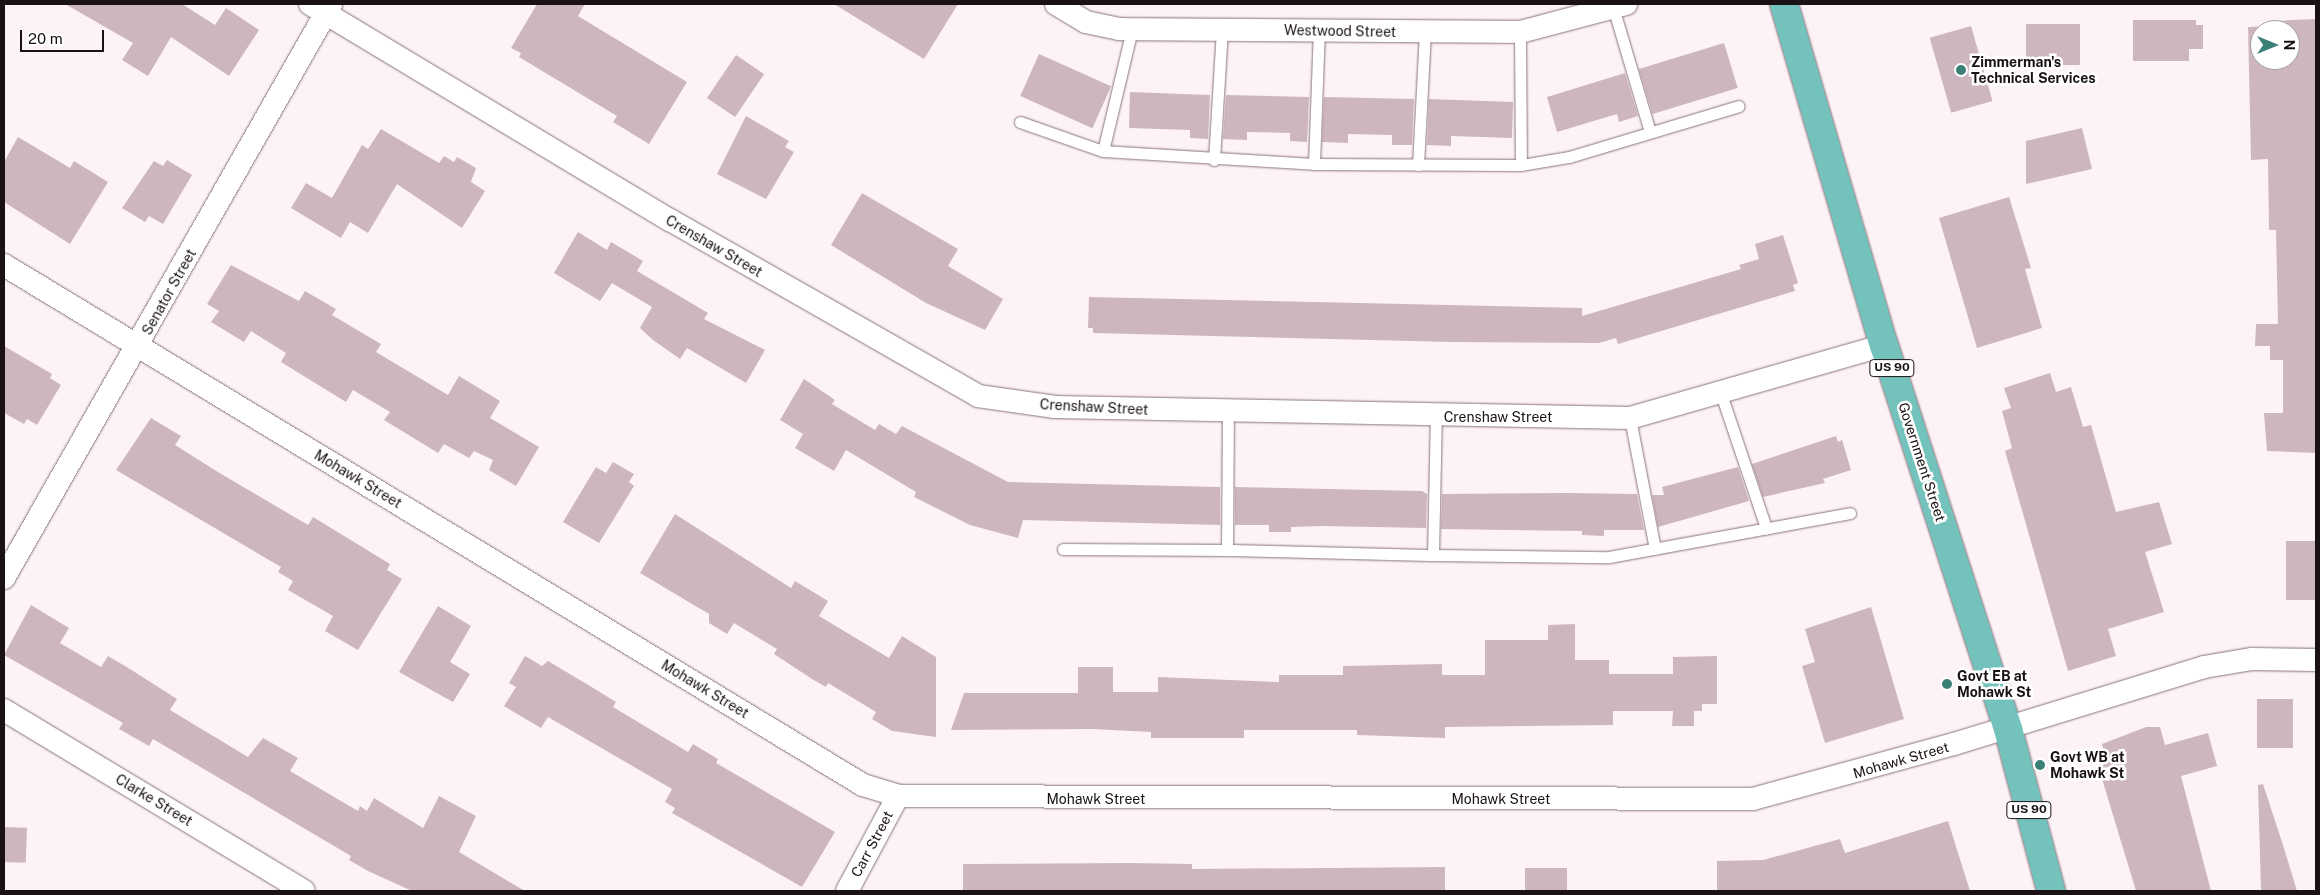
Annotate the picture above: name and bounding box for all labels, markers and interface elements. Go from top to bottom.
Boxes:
scale bar [22,20,106,52]
north arrow [2250,20,2300,70]
street label: Westwood Street [1284,22,1396,40]
text: 20 m [28,30,63,47]
text: N [2281,40,2297,50]
place label: Zimmerman's Technical Services [1971,54,2096,86]
marker: Zimmerman's Technical Services [1955,64,1967,76]
street label: Crenshaw Street [663,212,765,280]
street label: Senator Street [138,246,200,338]
road number: US 90 [1868,358,1916,378]
street label: Crenshaw Street [1039,396,1149,418]
street label: Government Street [1895,400,1949,524]
street label: Crenshaw Street [1444,409,1552,425]
street label: Mohawk Street [311,446,405,512]
street label: Mohawk Street [658,656,752,722]
place label: Govt EB at Mohawk St [1957,668,2031,700]
marker: Govt EB at Mohawk St [1941,678,1953,690]
street label: Mohawk Street [1851,738,1951,782]
place label: Govt WB at Mohawk St [2050,749,2125,782]
marker: Govt WB at Mohawk St [2034,759,2046,771]
street label: Clarke Street [112,770,196,830]
street label: Mohawk Street [1047,791,1145,807]
street label: Mohawk Street [1452,791,1550,807]
road number: US 90 [2005,800,2053,820]
street label: Carr Street [848,808,896,880]

